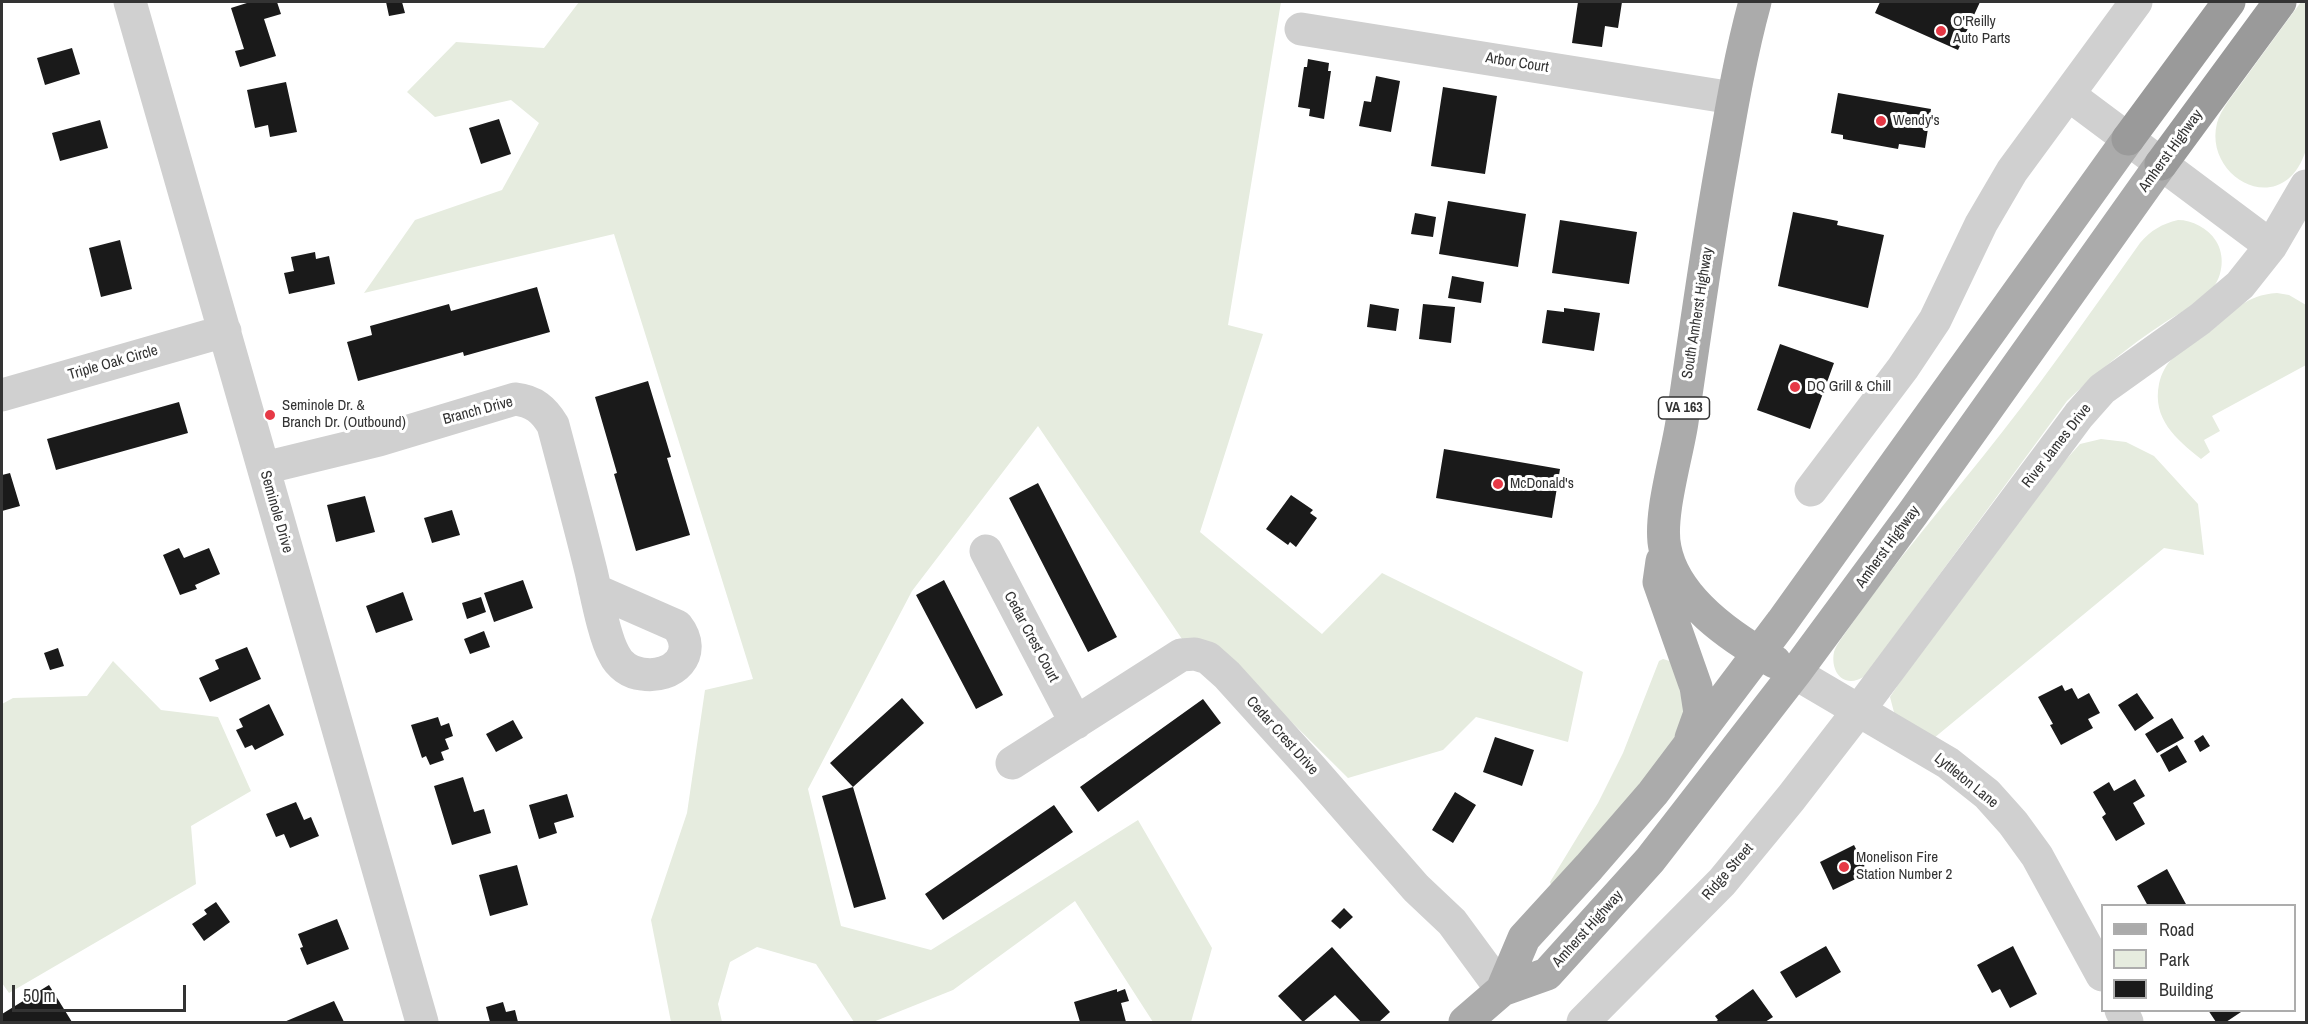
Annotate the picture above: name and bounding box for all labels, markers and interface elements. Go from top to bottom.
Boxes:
place label: O'Reilly Auto Parts [1953,13,2010,48]
marker: O'Reilly Auto Parts [1934,24,1948,38]
street label: Arbor Court [1484,49,1550,77]
street label: Amherst Highway [2135,106,2207,196]
place label: Wendy's [1893,112,1940,130]
marker: Wendy's [1874,114,1888,128]
street label: South Amherst Highway [1679,246,1717,380]
street label: Triple Oak Circle [66,342,160,384]
place label: DQ Grill & Chill [1807,378,1891,396]
marker: DQ Grill & Chill [1788,380,1802,394]
street label: Branch Drive [441,393,515,429]
place label: Seminole Dr. & Branch Dr. (Outbound) [282,397,406,432]
road number: VA 163 [1658,397,1710,419]
street label: River James Drive [2019,400,2095,492]
marker: Seminole Dr. & Branch Dr. (Outbound) [263,408,277,422]
street label: Seminole Drive [256,469,296,555]
place label: McDonald's [1510,475,1574,493]
marker: McDonald's [1491,477,1505,491]
street label: Amherst Highway [1852,502,1924,592]
street label: Cedar Crest Court [1000,589,1062,685]
street label: Cedar Crest Drive [1242,693,1322,779]
street label: Lyttleton Lane [1930,750,2002,812]
street label: Ridge Street [1699,840,1757,904]
place label: Monelison Fire Station Number 2 [1856,849,1952,884]
marker: Monelison Fire Station Number 2 [1837,860,1851,874]
street label: Amherst Highway [1549,887,1627,971]
legend [2101,904,2296,1012]
text: Road [2159,917,2194,942]
text: Park [2159,947,2189,972]
scale bar [15,973,189,1011]
text: Building [2159,977,2213,1002]
text: 50 m [23,983,56,1008]

